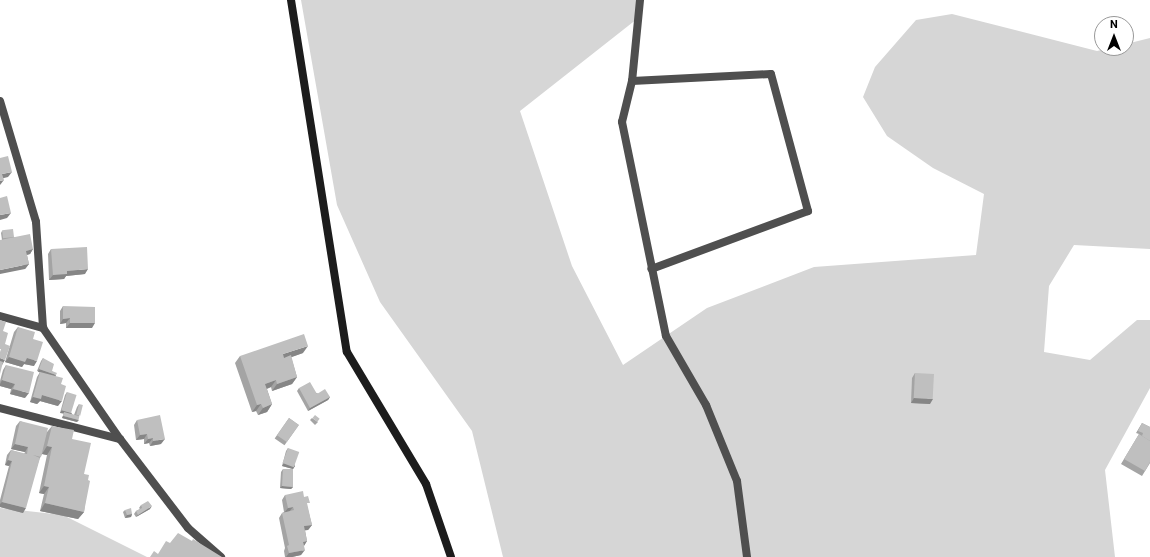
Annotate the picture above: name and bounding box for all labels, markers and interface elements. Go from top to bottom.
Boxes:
north arrow [1094,16,1134,56]
text: N [1110,18,1118,31]

